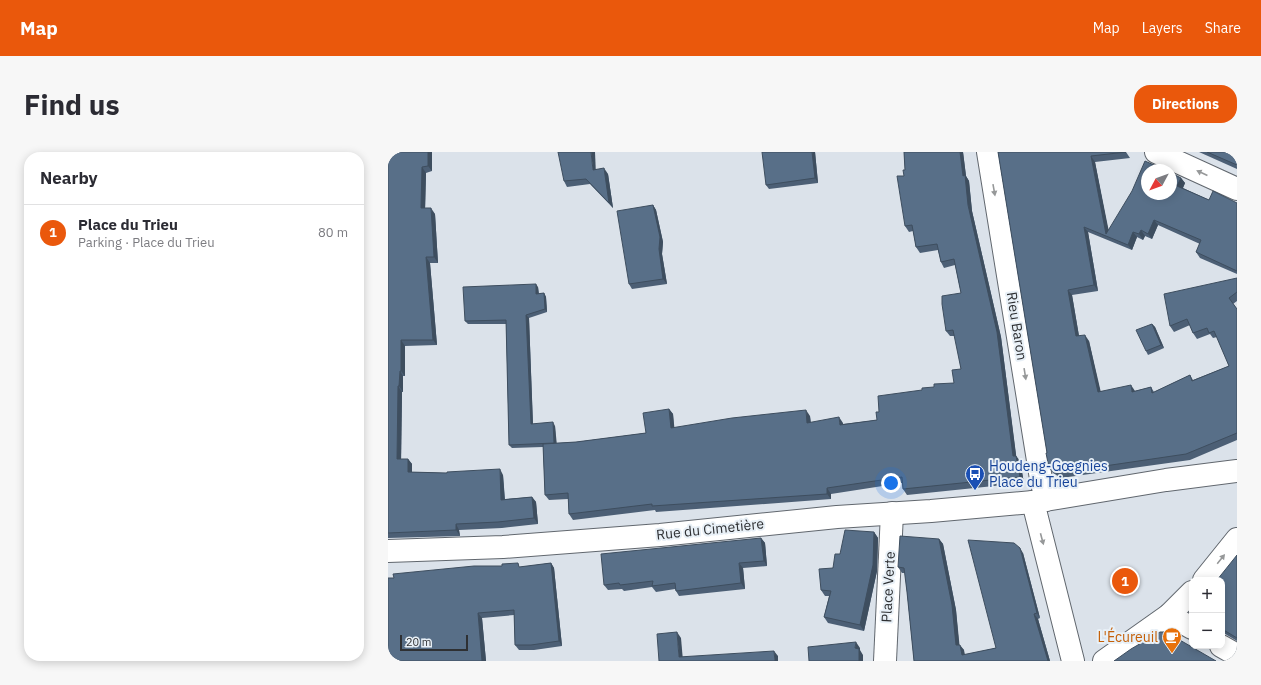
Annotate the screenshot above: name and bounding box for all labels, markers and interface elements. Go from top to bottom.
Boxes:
text: Map [20,16,58,40]
text: Map [1093,19,1120,37]
text: Layers [1142,19,1183,37]
text: Share [1205,19,1241,37]
button: Directions [1134,85,1237,123]
text: Find us [24,86,120,123]
north arrow [1141,164,1177,200]
text: Nearby [40,167,98,189]
one-way arrow [1196,170,1207,176]
one-way arrow [991,184,997,197]
text: Place du Trieu [78,215,178,234]
text: 1 [49,224,57,241]
text: 80 m [318,224,348,241]
text: Parking · Place du Trieu [78,234,215,251]
street label: Rieu Baron [1003,291,1031,361]
one-way arrow [1022,368,1028,380]
place label: Houdeng-Gœgnies Place du Trieu [989,457,1108,491]
bus stop icon: Houdeng-Gœgnies Place du Trieu [964,463,986,491]
your location [881,473,901,493]
street label: Rue du Cimetière [655,514,765,544]
one-way arrow [1040,533,1046,546]
street label: Place Verte [877,551,899,623]
one-way arrow [1216,554,1225,565]
pin: 1 [1112,566,1138,596]
map controls [1189,577,1225,649]
button: + [1189,577,1225,613]
button: − [1189,613,1225,649]
cafe icon: L'Écureuil [1161,626,1183,654]
place label: L'Écureuil [1098,627,1158,646]
scale bar [400,633,468,652]
text: 20 m [406,635,431,649]

